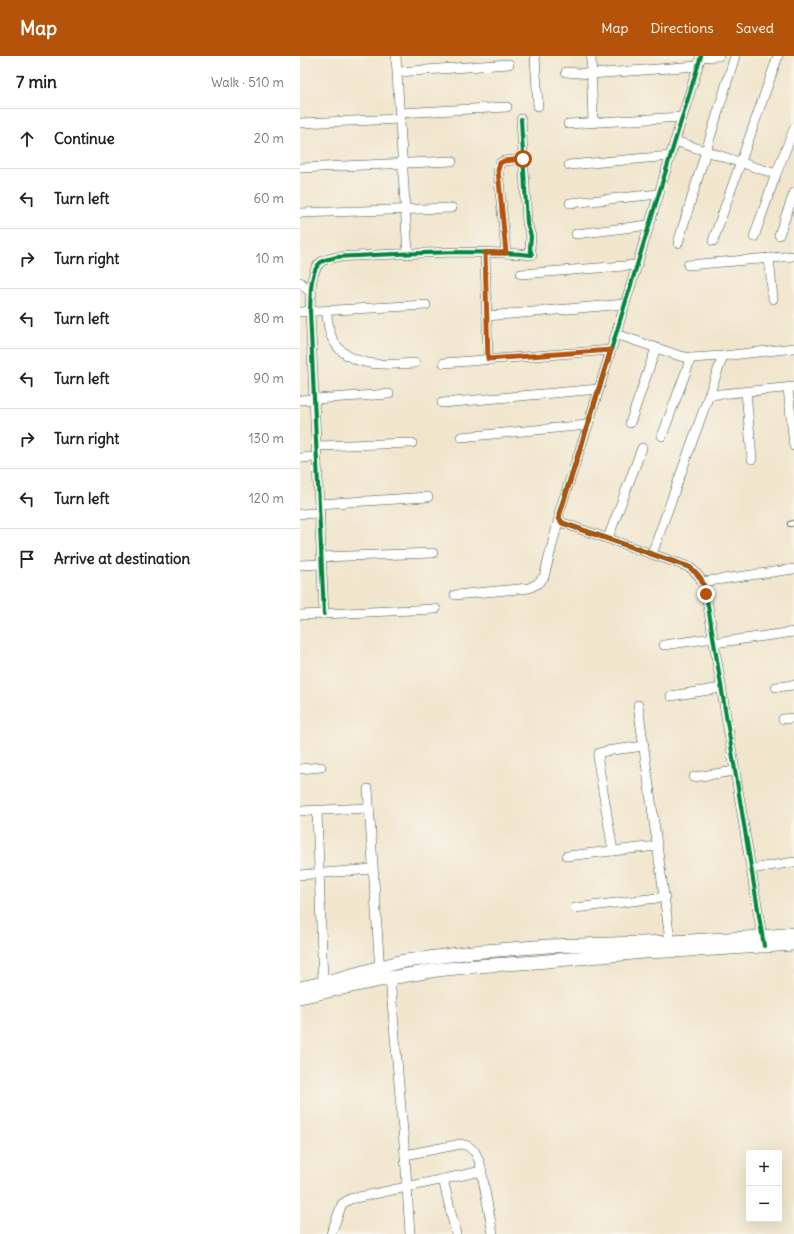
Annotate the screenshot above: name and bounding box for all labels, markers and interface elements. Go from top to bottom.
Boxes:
text: Map [20,16,57,40]
text: Map [601,19,628,37]
text: Directions [650,19,714,37]
text: Saved [736,19,774,37]
text: 7 min [16,71,57,93]
text: Walk · 510 m [211,74,284,91]
icon: ahead [16,128,38,150]
text: Continue [54,129,115,148]
text: 20 m [254,130,284,147]
route start [514,150,532,168]
icon: left [16,188,38,210]
text: Turn left [54,189,109,208]
text: 60 m [253,190,284,207]
icon: right [16,248,38,270]
text: Turn right [54,249,119,268]
text: 10 m [256,250,284,267]
icon: left [16,308,38,330]
text: Turn left [54,309,109,328]
text: 80 m [253,310,284,327]
icon: left [16,368,38,390]
text: Turn left [54,369,109,388]
text: 90 m [253,370,284,387]
icon: right [16,428,38,450]
text: Turn right [54,429,119,448]
text: 130 m [248,430,284,447]
icon: left [16,488,38,510]
text: Turn left [54,489,109,508]
text: 120 m [249,490,284,507]
icon: arrive [16,548,38,570]
text: Arrive at destination [54,549,190,568]
route end [697,585,715,603]
map controls [746,1150,782,1222]
button: + [746,1150,782,1186]
button: − [746,1186,782,1222]

